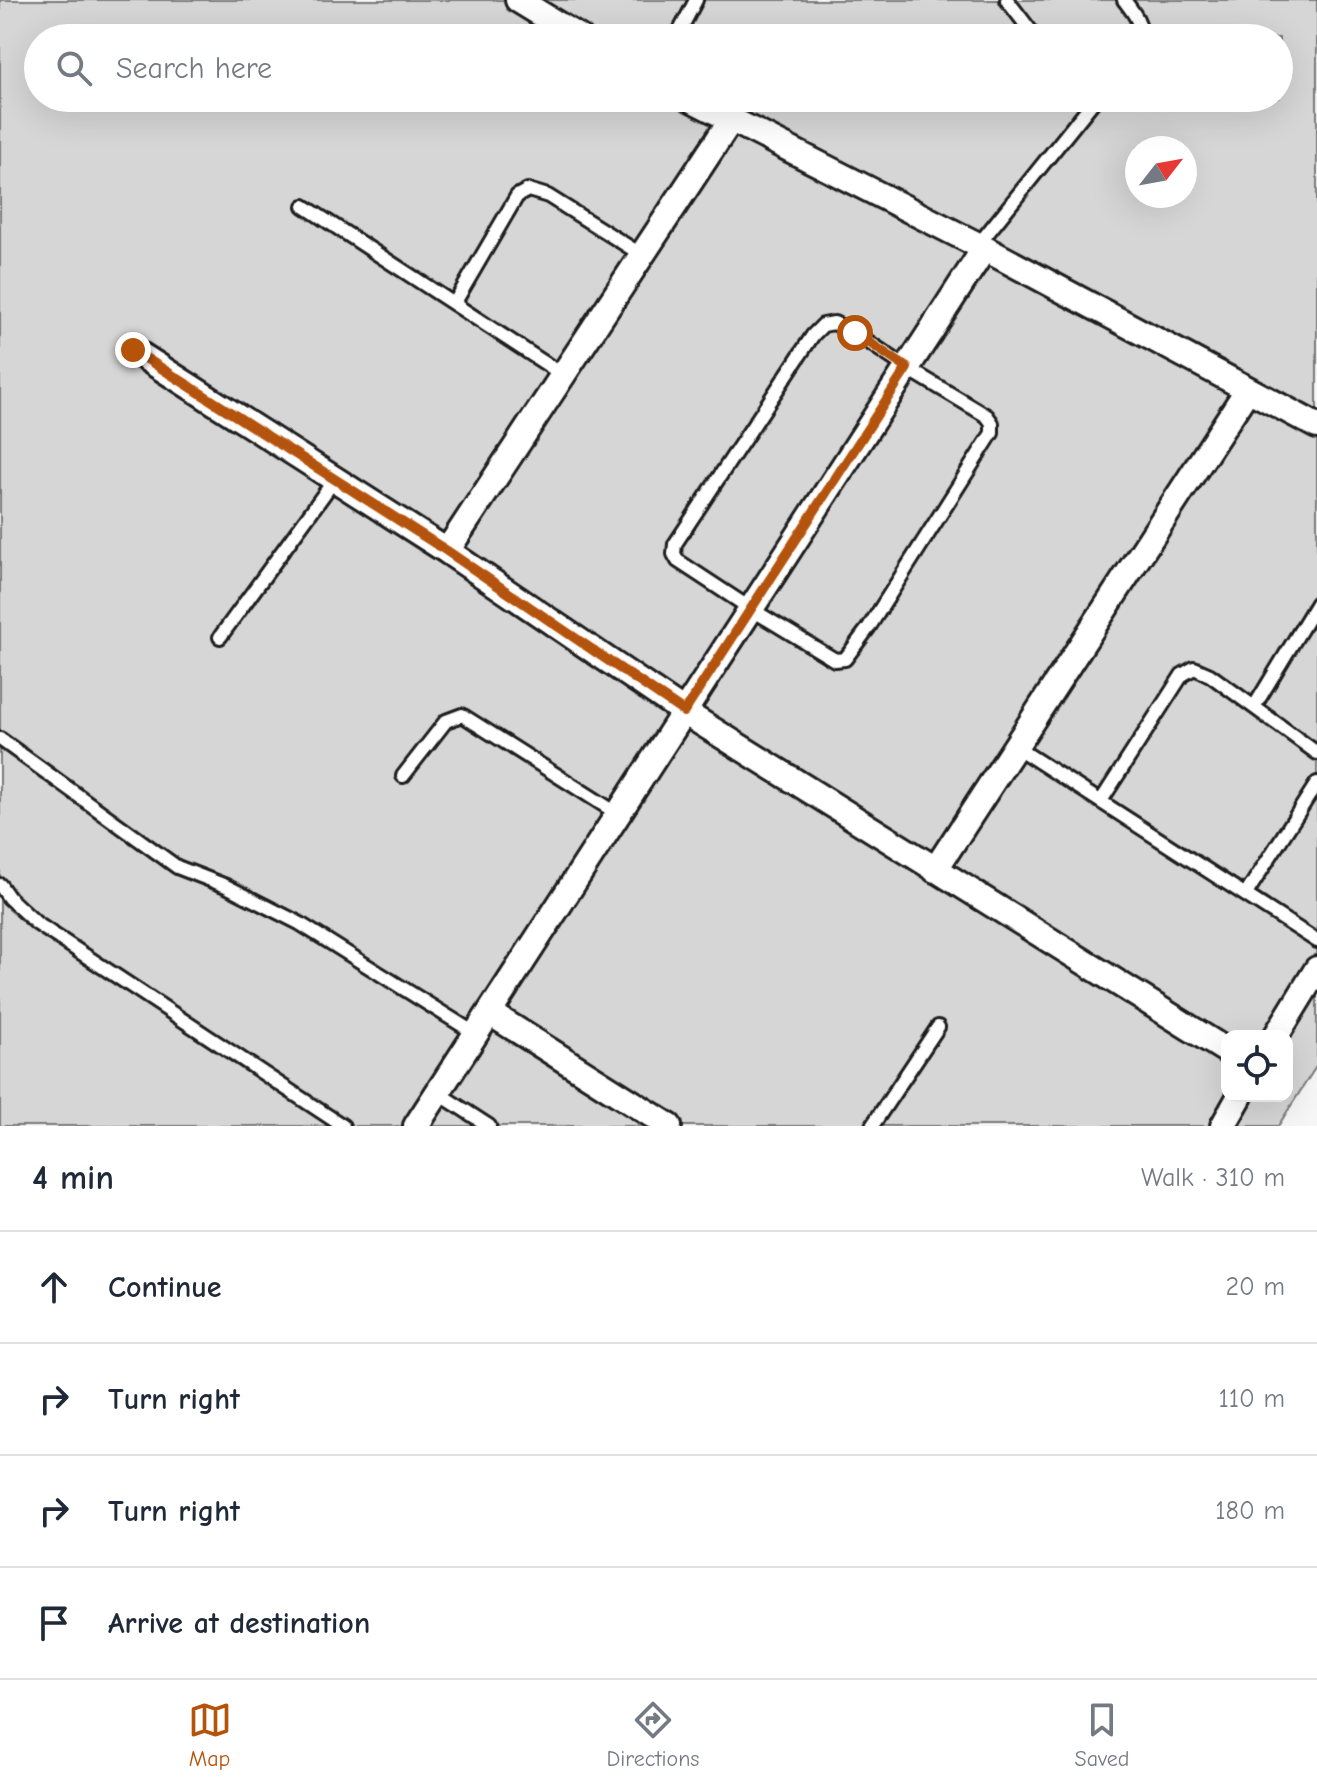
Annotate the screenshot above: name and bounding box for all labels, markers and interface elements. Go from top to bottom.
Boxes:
search box [24,24,1293,112]
icon: search [52,46,96,90]
text: Search here [116,51,272,86]
north arrow [1125,136,1197,208]
route start [837,315,873,351]
route end [115,332,151,368]
map controls [1221,1030,1293,1102]
button: locate [1221,1030,1293,1102]
text: 4 min [32,1158,114,1198]
text: Walk · 310 m [1141,1163,1285,1193]
icon: ahead [32,1265,76,1309]
text: Continue [108,1270,222,1305]
text: 20 m [1225,1272,1285,1302]
icon: right [32,1377,76,1421]
text: Turn right [108,1382,240,1417]
text: 110 m [1218,1384,1285,1414]
icon: right [32,1489,76,1533]
text: Turn right [108,1494,240,1529]
text: 180 m [1215,1496,1285,1526]
icon: arrive [32,1601,76,1645]
text: Arrive at destination [108,1606,370,1641]
tab: Map [188,1698,232,1772]
tab: Directions [607,1698,700,1772]
tab: Saved [1075,1698,1129,1772]

